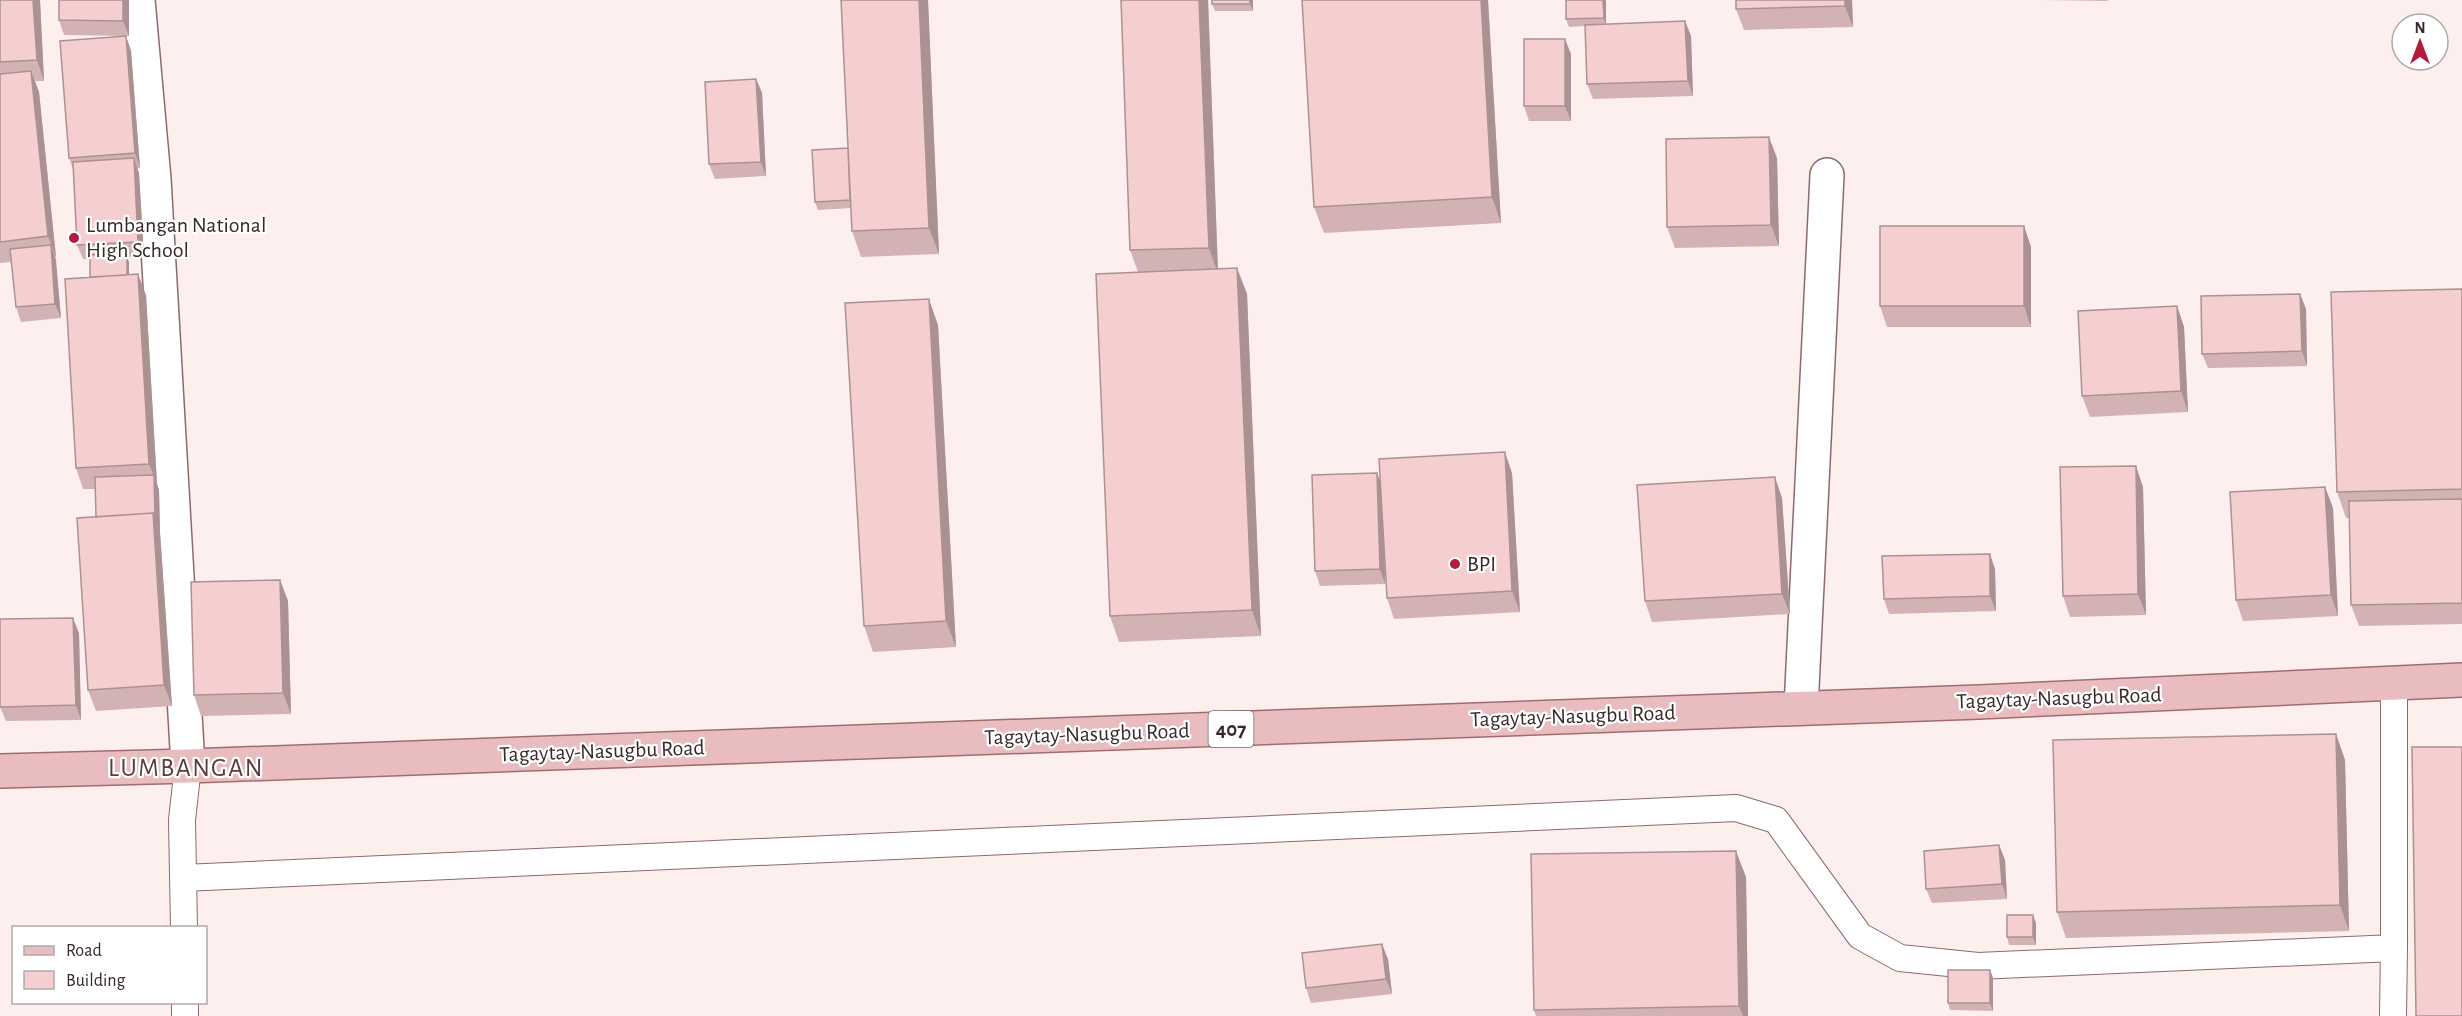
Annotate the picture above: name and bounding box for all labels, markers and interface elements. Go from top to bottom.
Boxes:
north arrow [2390,12,2450,72]
text: N [2414,20,2426,36]
place label: Lumbangan National High School [86,214,266,261]
marker: Lumbangan National High School [67,231,81,245]
place label: BPI [1467,553,1496,575]
marker: BPI [1448,557,1462,571]
street label: Tagaytay-Nasugbu Road [1956,683,2162,713]
street label: Tagaytay-Nasugbu Road [1470,701,1676,731]
road number: 407 [1208,711,1254,747]
street label: Tagaytay-Nasugbu Road [984,719,1190,749]
street label: Tagaytay-Nasugbu Road [499,736,705,766]
district label: LUMBANGAN [108,755,264,781]
legend [12,926,207,1004]
text: Road [66,942,102,960]
text: Building [66,972,126,990]

